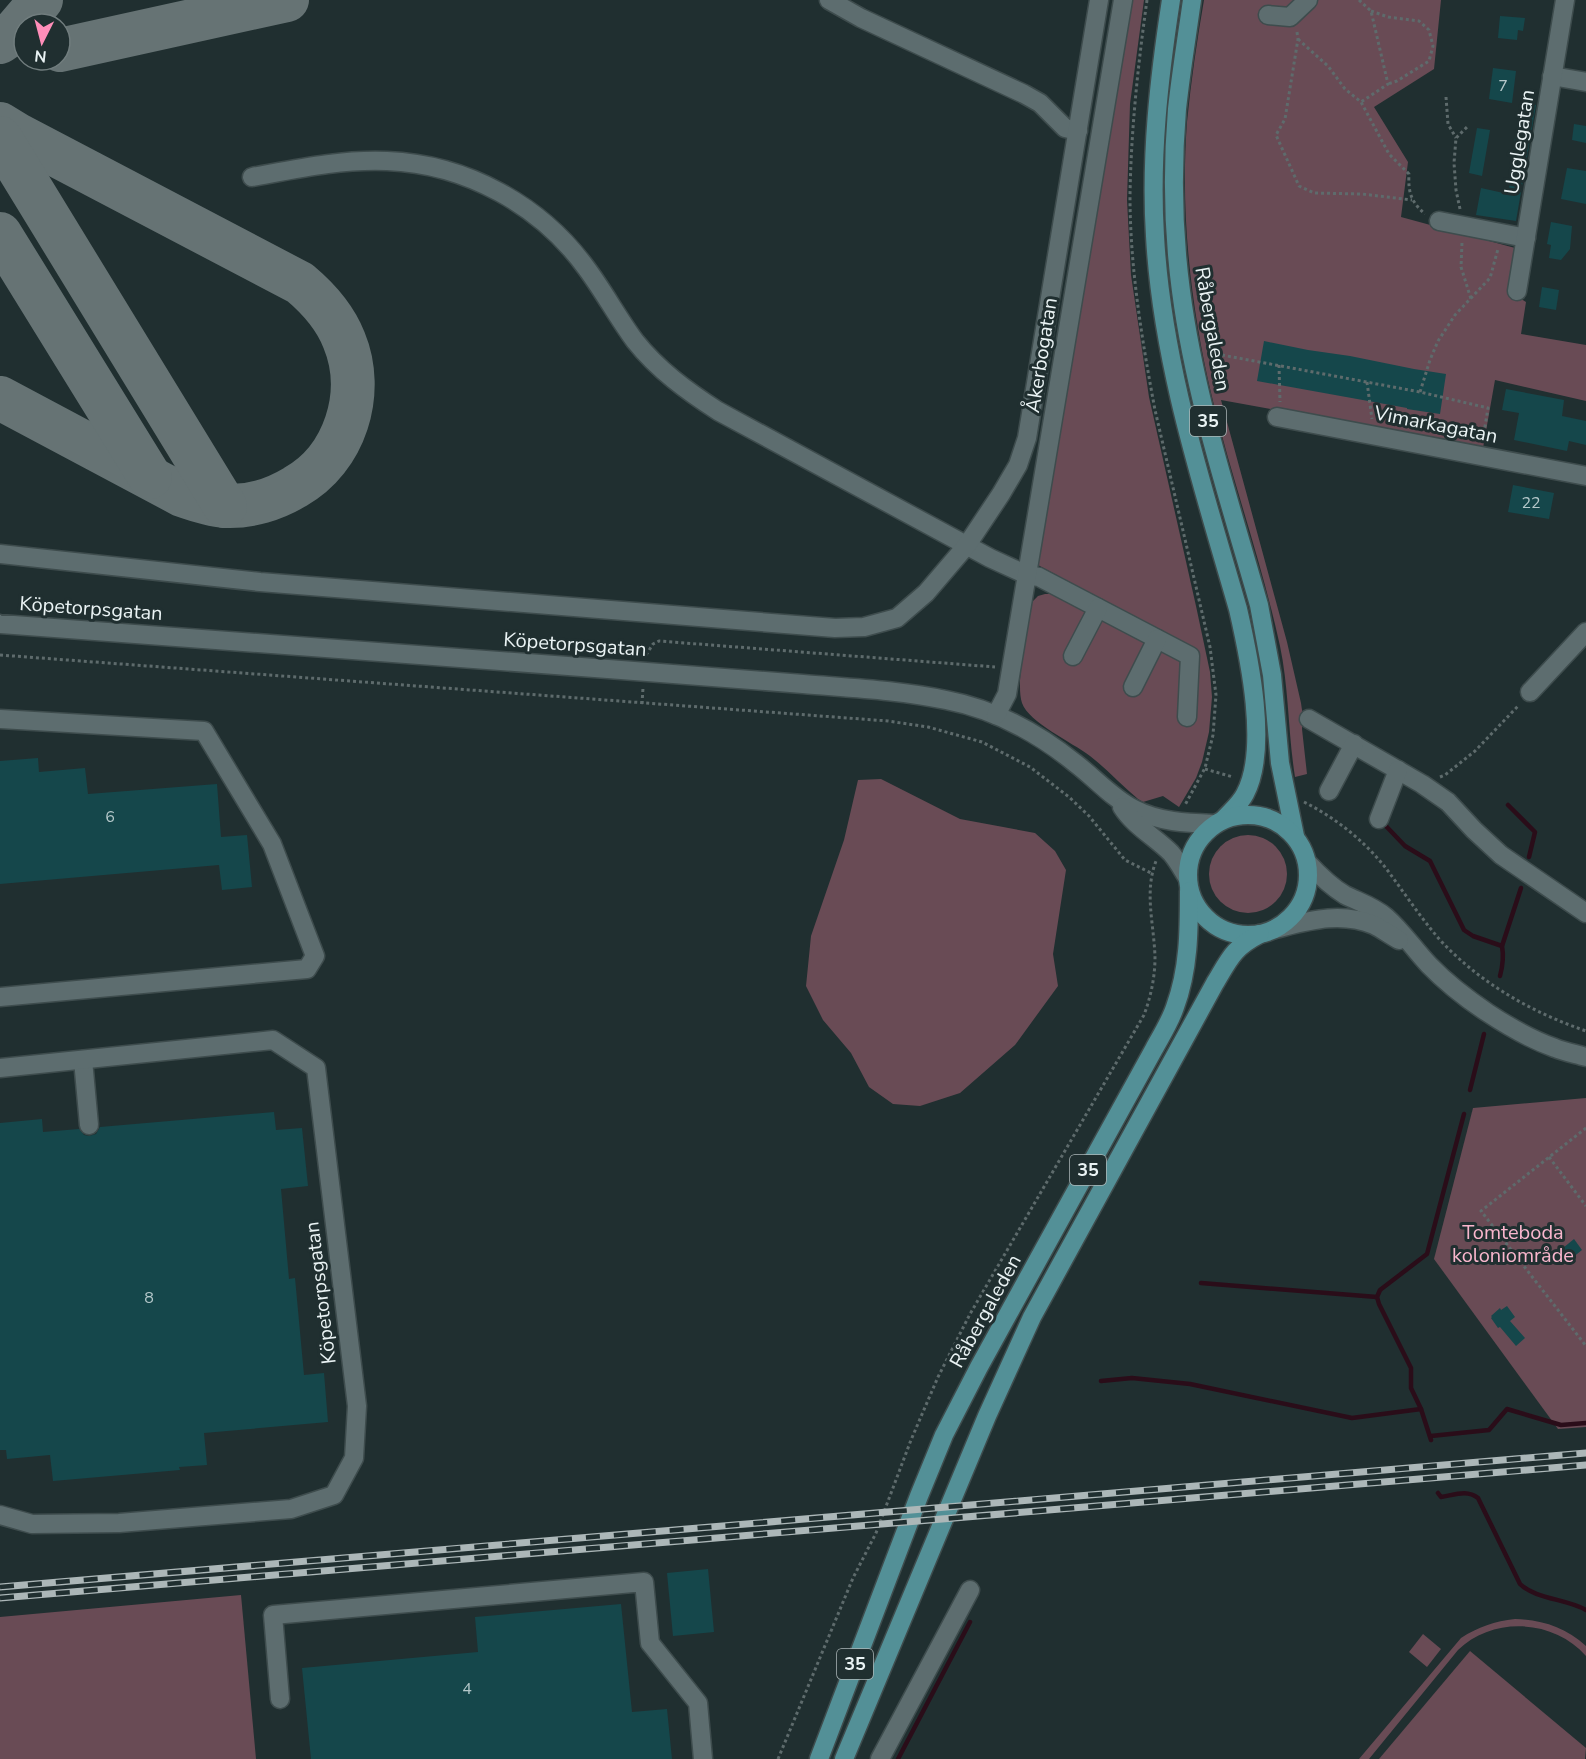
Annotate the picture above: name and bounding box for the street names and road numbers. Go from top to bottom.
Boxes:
street label: Ugglegatan [1498,88,1541,196]
street label: Råbergaleden [1188,265,1237,393]
street label: Åkerbogatan [1019,296,1064,415]
street label: Vimarkagatan [1371,399,1500,450]
road number: 35 [1190,406,1226,436]
street label: Köpetorpsgatan [18,590,163,627]
street label: Köpetorpsgatan [502,626,647,663]
road number: 35 [1070,1155,1106,1185]
street label: Köpetorpsgatan [298,1220,343,1366]
street label: Råbergaleden [943,1250,1028,1373]
road number: 35 [837,1649,873,1679]

